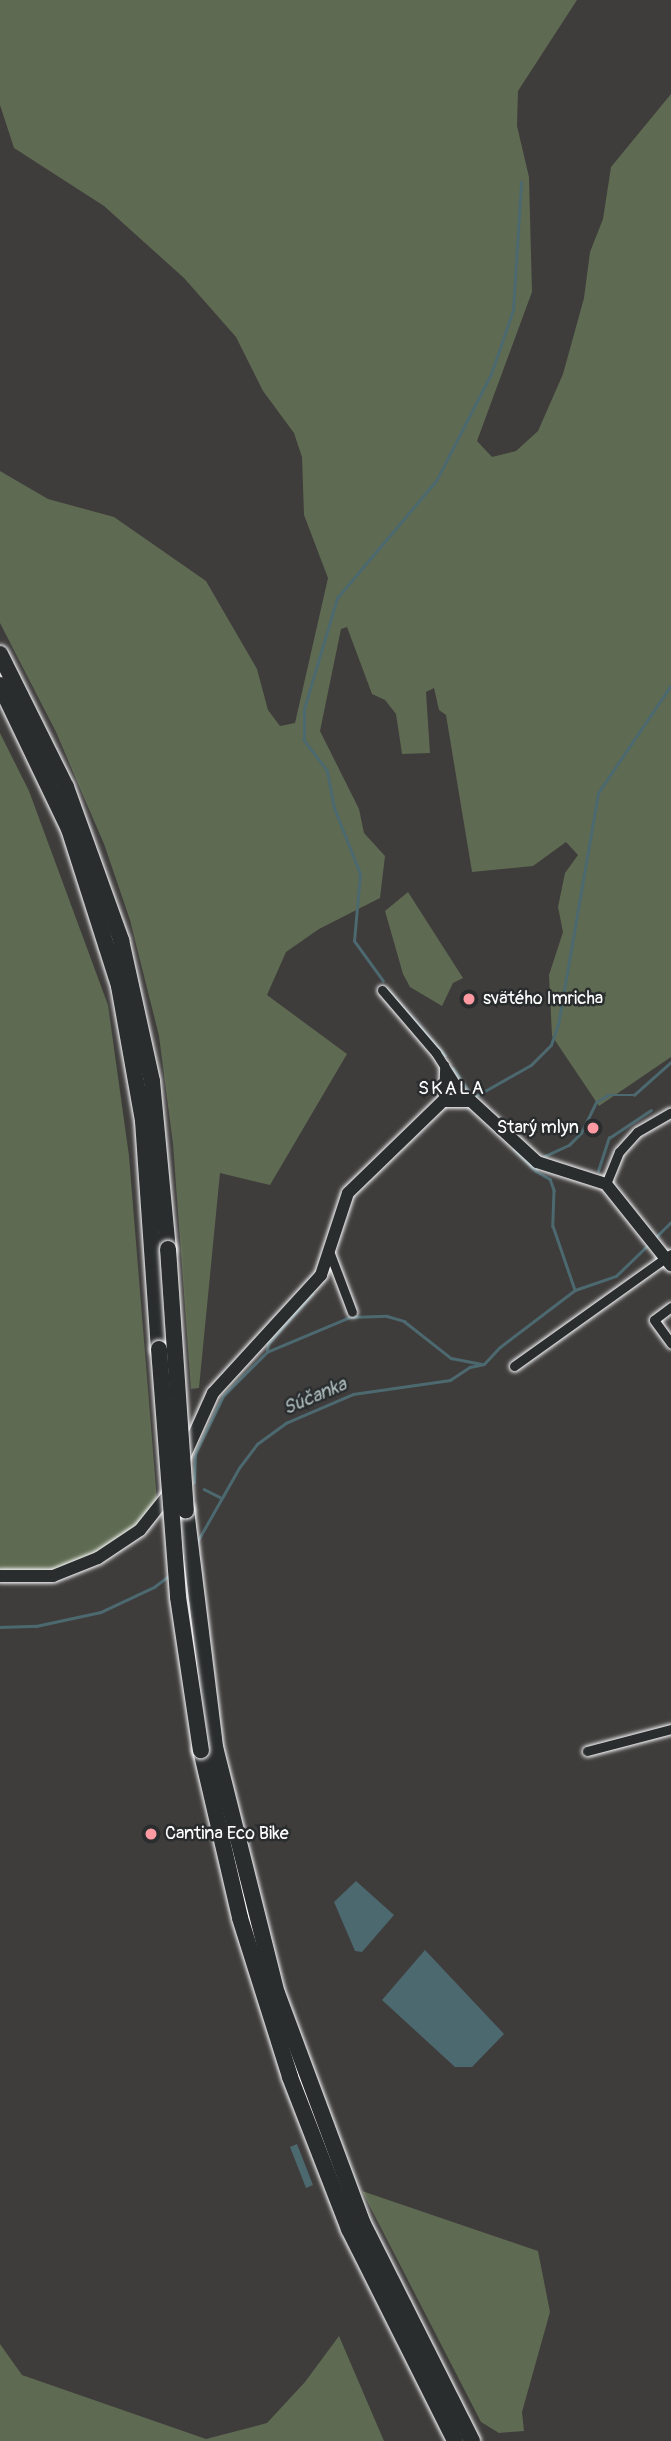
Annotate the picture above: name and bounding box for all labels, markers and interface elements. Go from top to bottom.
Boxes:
place label: svätého Imricha [483,988,603,1010]
marker: svätého Imricha [461,991,477,1007]
district label: SKALA [419,1078,485,1100]
place label: Starý mlyn [497,1117,579,1139]
marker: Starý mlyn [585,1120,601,1136]
water label: Súčanka [280,1374,350,1420]
place label: Cantina Eco Bike [165,1823,289,1845]
marker: Cantina Eco Bike [143,1826,159,1842]

